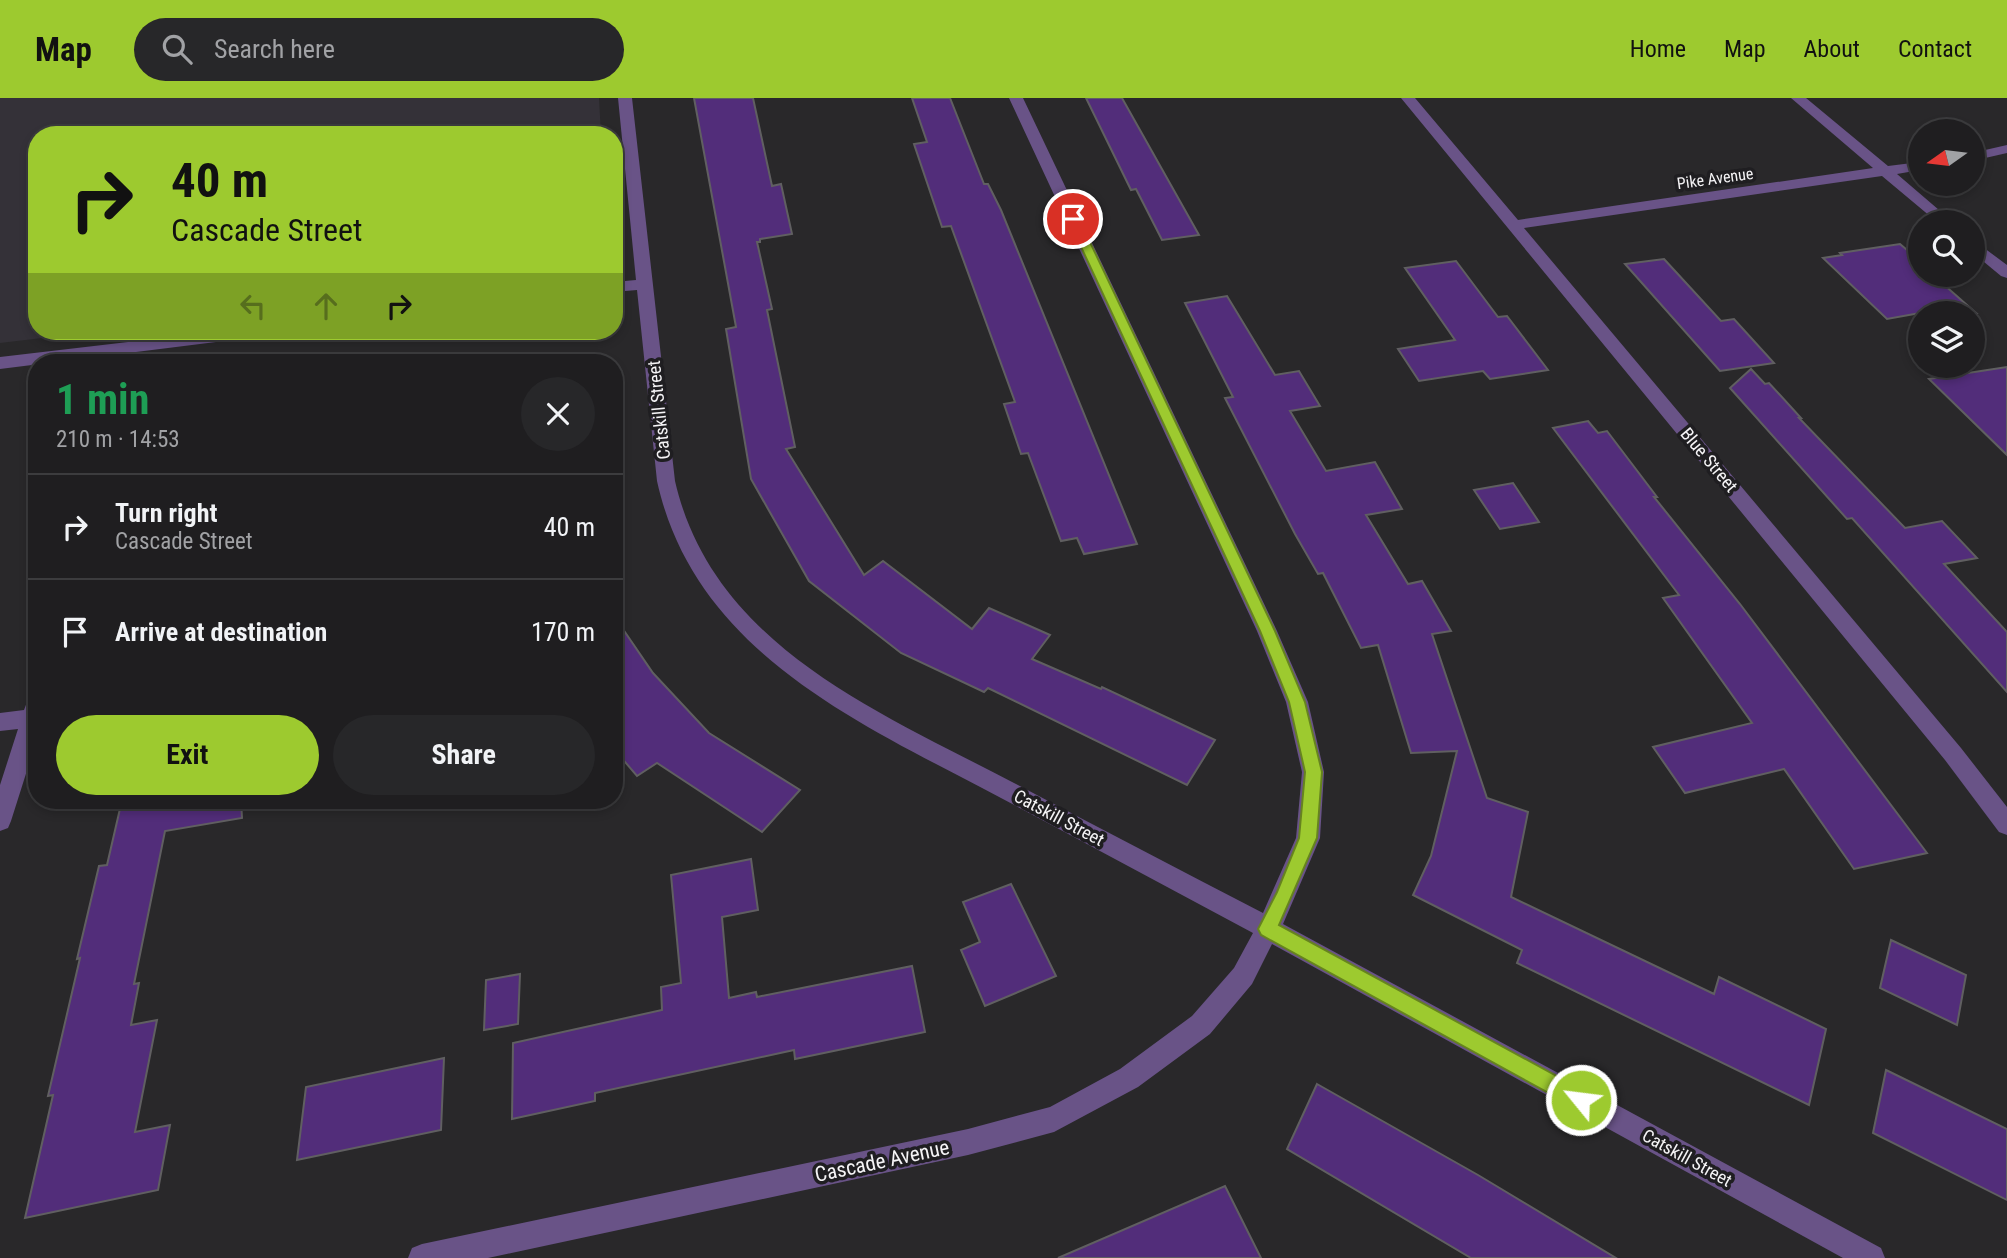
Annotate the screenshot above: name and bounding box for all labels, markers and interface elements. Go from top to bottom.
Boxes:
search box [134,18,624,81]
text: Map [35,30,92,69]
icon: search [158,30,196,68]
text: Search here [214,34,335,64]
text: Home [1630,35,1686,63]
text: Map [1724,35,1766,63]
text: About [1804,35,1860,63]
text: Contact [1898,35,1972,63]
north arrow [1908,119,1984,196]
map controls [1908,119,1985,378]
text: 40 m [171,152,268,209]
icon: right [56,154,147,245]
street label: Pike Avenue [1676,164,1754,193]
pin [1043,189,1103,249]
icon: arrive [1054,200,1092,238]
button: search [1908,210,1985,287]
text: Cascade Street [171,211,362,249]
icon: left [234,287,272,325]
icon: ahead [307,287,345,325]
icon: right [380,287,418,325]
button: layers [1908,301,1985,378]
street label: Catskill Street [643,360,674,460]
text: 1 min [56,375,149,424]
button: close [521,377,595,451]
street label: Blue Street [1676,423,1742,496]
text: 210 m · 14:53 [56,426,180,453]
text: Turn right [115,498,217,528]
icon: right [56,508,94,546]
text: 40 m [544,512,595,542]
text: Cascade Street [115,528,253,555]
icon: arrive [56,613,94,651]
text: Arrive at destination [115,617,327,647]
text: 170 m [531,617,595,647]
button: Exit [56,715,319,795]
button: Share [333,715,595,795]
street label: Catskill Street [1011,785,1108,850]
position arrow [1544,1063,1618,1137]
street label: Catskill Street [1639,1124,1736,1191]
street label: Cascade Avenue [813,1135,952,1187]

